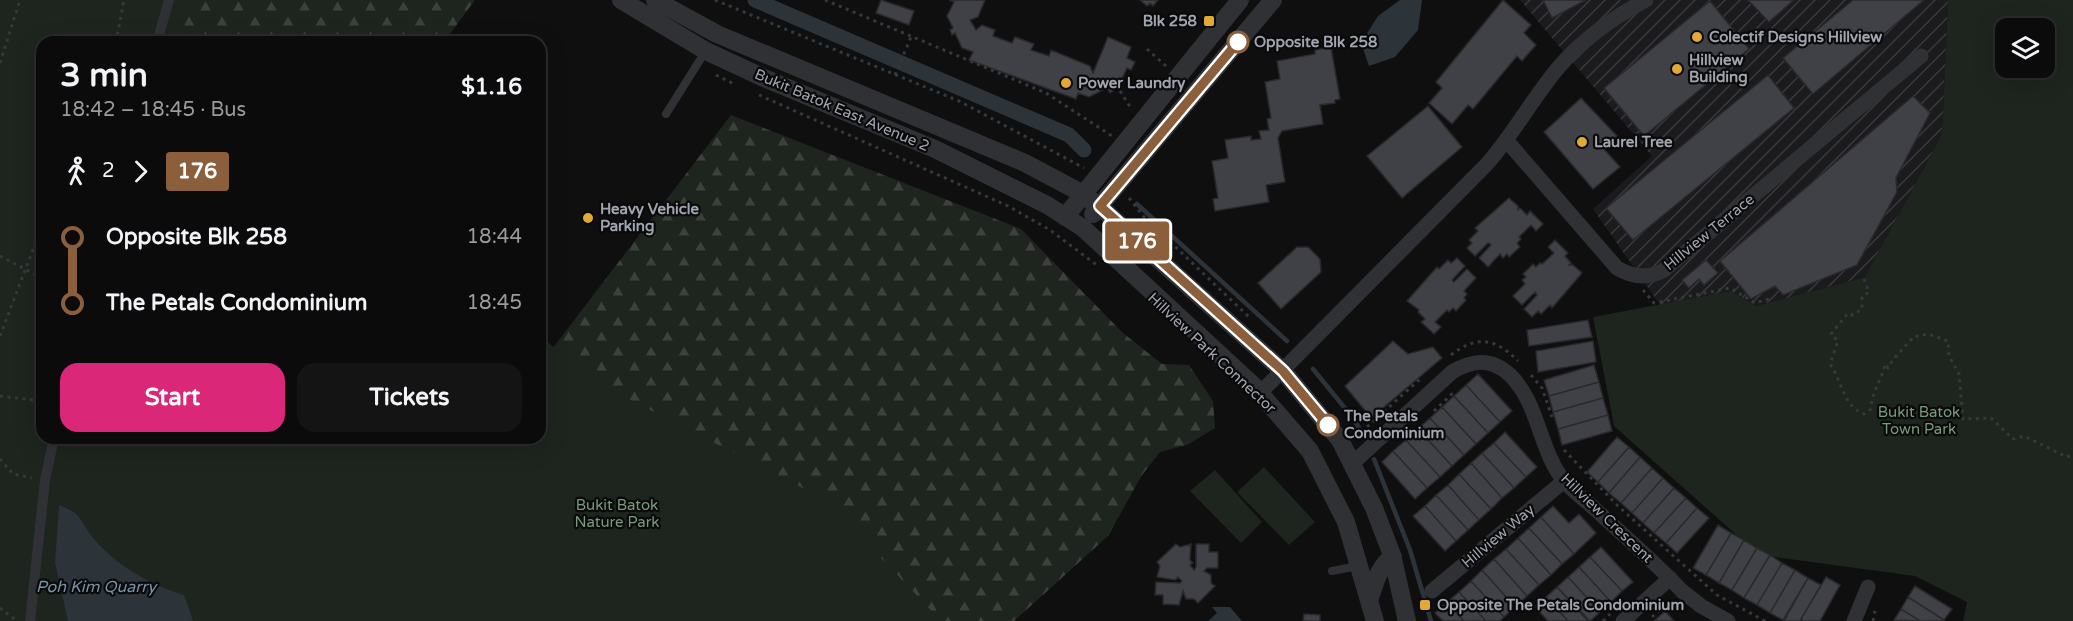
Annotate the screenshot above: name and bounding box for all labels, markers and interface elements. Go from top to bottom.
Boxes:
place label: Blk 258 [1143,12,1198,30]
marker: Blk 258 [1202,14,1216,28]
map controls [1995,18,2055,78]
button: layers [1995,18,2055,78]
place label: Colectif Designs Hillview [1709,28,1882,47]
marker: Colectif Designs Hillview [1690,30,1704,44]
marker: Opposite Blk 258 [1227,31,1249,53]
place label: Opposite Blk 258 [1254,33,1378,52]
place label: Hillview Building [1689,51,1748,87]
text: 3 min [60,56,148,95]
marker: Hillview Building [1670,62,1684,76]
street label: Bukit Batok East Avenue 2 [752,65,932,155]
text: $1.16 [461,74,522,100]
place label: Power Laundry [1078,74,1185,93]
marker: Power Laundry [1059,76,1073,90]
text: 18:42 – 18:45 · Bus [60,98,246,122]
place label: Laurel Tree [1594,133,1673,151]
marker: Laurel Tree [1575,135,1589,149]
icon: walk [60,155,93,188]
icon: forward [124,155,157,188]
text: 2 [102,159,115,183]
text: 176 [178,159,217,184]
street label: Hillview Terrace [1660,190,1758,274]
place label: Heavy Vehicle Parking [600,200,699,236]
marker: Heavy Vehicle Parking [581,211,595,225]
line badge: 176 [1102,222,1172,260]
text: Opposite Blk 258 [106,224,287,250]
text: 18:44 [467,225,522,249]
text: 176 [1117,229,1157,254]
street label: Hillview Park Connector [1144,289,1280,417]
text: The Petals Condominium [106,290,367,316]
text: 18:45 [467,291,522,315]
button: Start [60,363,285,432]
button: Tickets [297,363,522,432]
park label: Bukit Batok Town Park [1878,403,1960,438]
place label: The Petals Condominium [1343,407,1444,442]
marker: The Petals Condominium [1317,414,1339,436]
street label: Hillview Crescent [1557,470,1657,567]
park label: Bukit Batok Nature Park [574,496,660,531]
street label: Hillview Way [1458,500,1538,572]
water label: Poh Kim Quarry [36,577,158,597]
place label: Opposite The Petals Condominium [1437,596,1684,615]
marker: Opposite The Petals Condominium [1418,598,1432,612]

